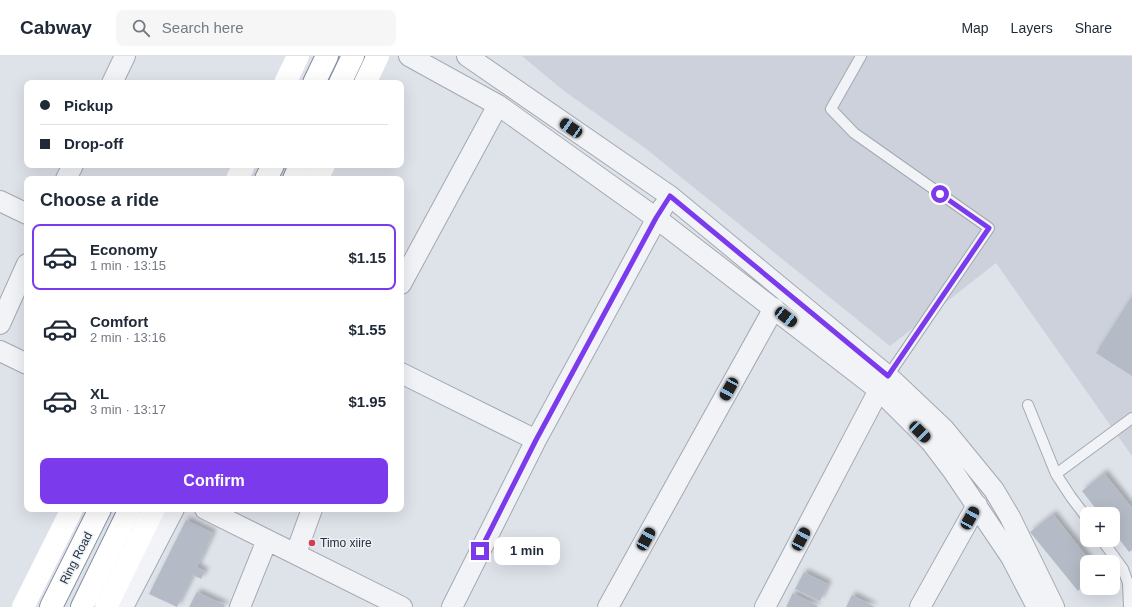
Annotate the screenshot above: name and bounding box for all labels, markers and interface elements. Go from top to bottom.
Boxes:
search box [116,10,396,46]
text: Cabway [20,17,92,38]
icon: search [130,17,152,39]
text: Search here [162,19,244,36]
text: Map [961,20,989,36]
text: Layers [1011,20,1053,36]
text: Share [1075,20,1112,36]
text: Pickup [64,97,113,114]
car [558,116,584,140]
text: Drop-off [64,135,123,152]
route start [931,185,949,203]
text: Choose a ride [40,190,159,210]
icon: car [42,239,78,275]
text: Economy [90,241,158,258]
text: $1.15 [348,249,386,266]
text: 1 min · 13:15 [90,258,166,273]
car [773,305,799,329]
icon: car [42,311,78,347]
text: Comfort [90,313,148,330]
text: $1.55 [348,321,386,338]
text: 2 min · 13:16 [90,330,166,345]
car [718,376,740,402]
icon: car [42,383,78,419]
text: XL [90,385,109,402]
text: $1.95 [348,393,386,410]
text: 3 min · 13:17 [90,402,166,417]
car [907,419,933,445]
button: Confirm [40,458,388,504]
car [959,505,981,531]
map controls [1080,507,1120,595]
button: + [1080,507,1120,547]
car [635,526,657,552]
car [790,526,812,552]
street label: Ring Road [57,530,95,586]
place label: Timo xiire [320,536,372,550]
callout: 1 min [494,537,560,565]
marker: Timo xiire [307,538,317,548]
route end [471,542,489,560]
text: 1 min [510,543,544,558]
button: − [1080,555,1120,595]

